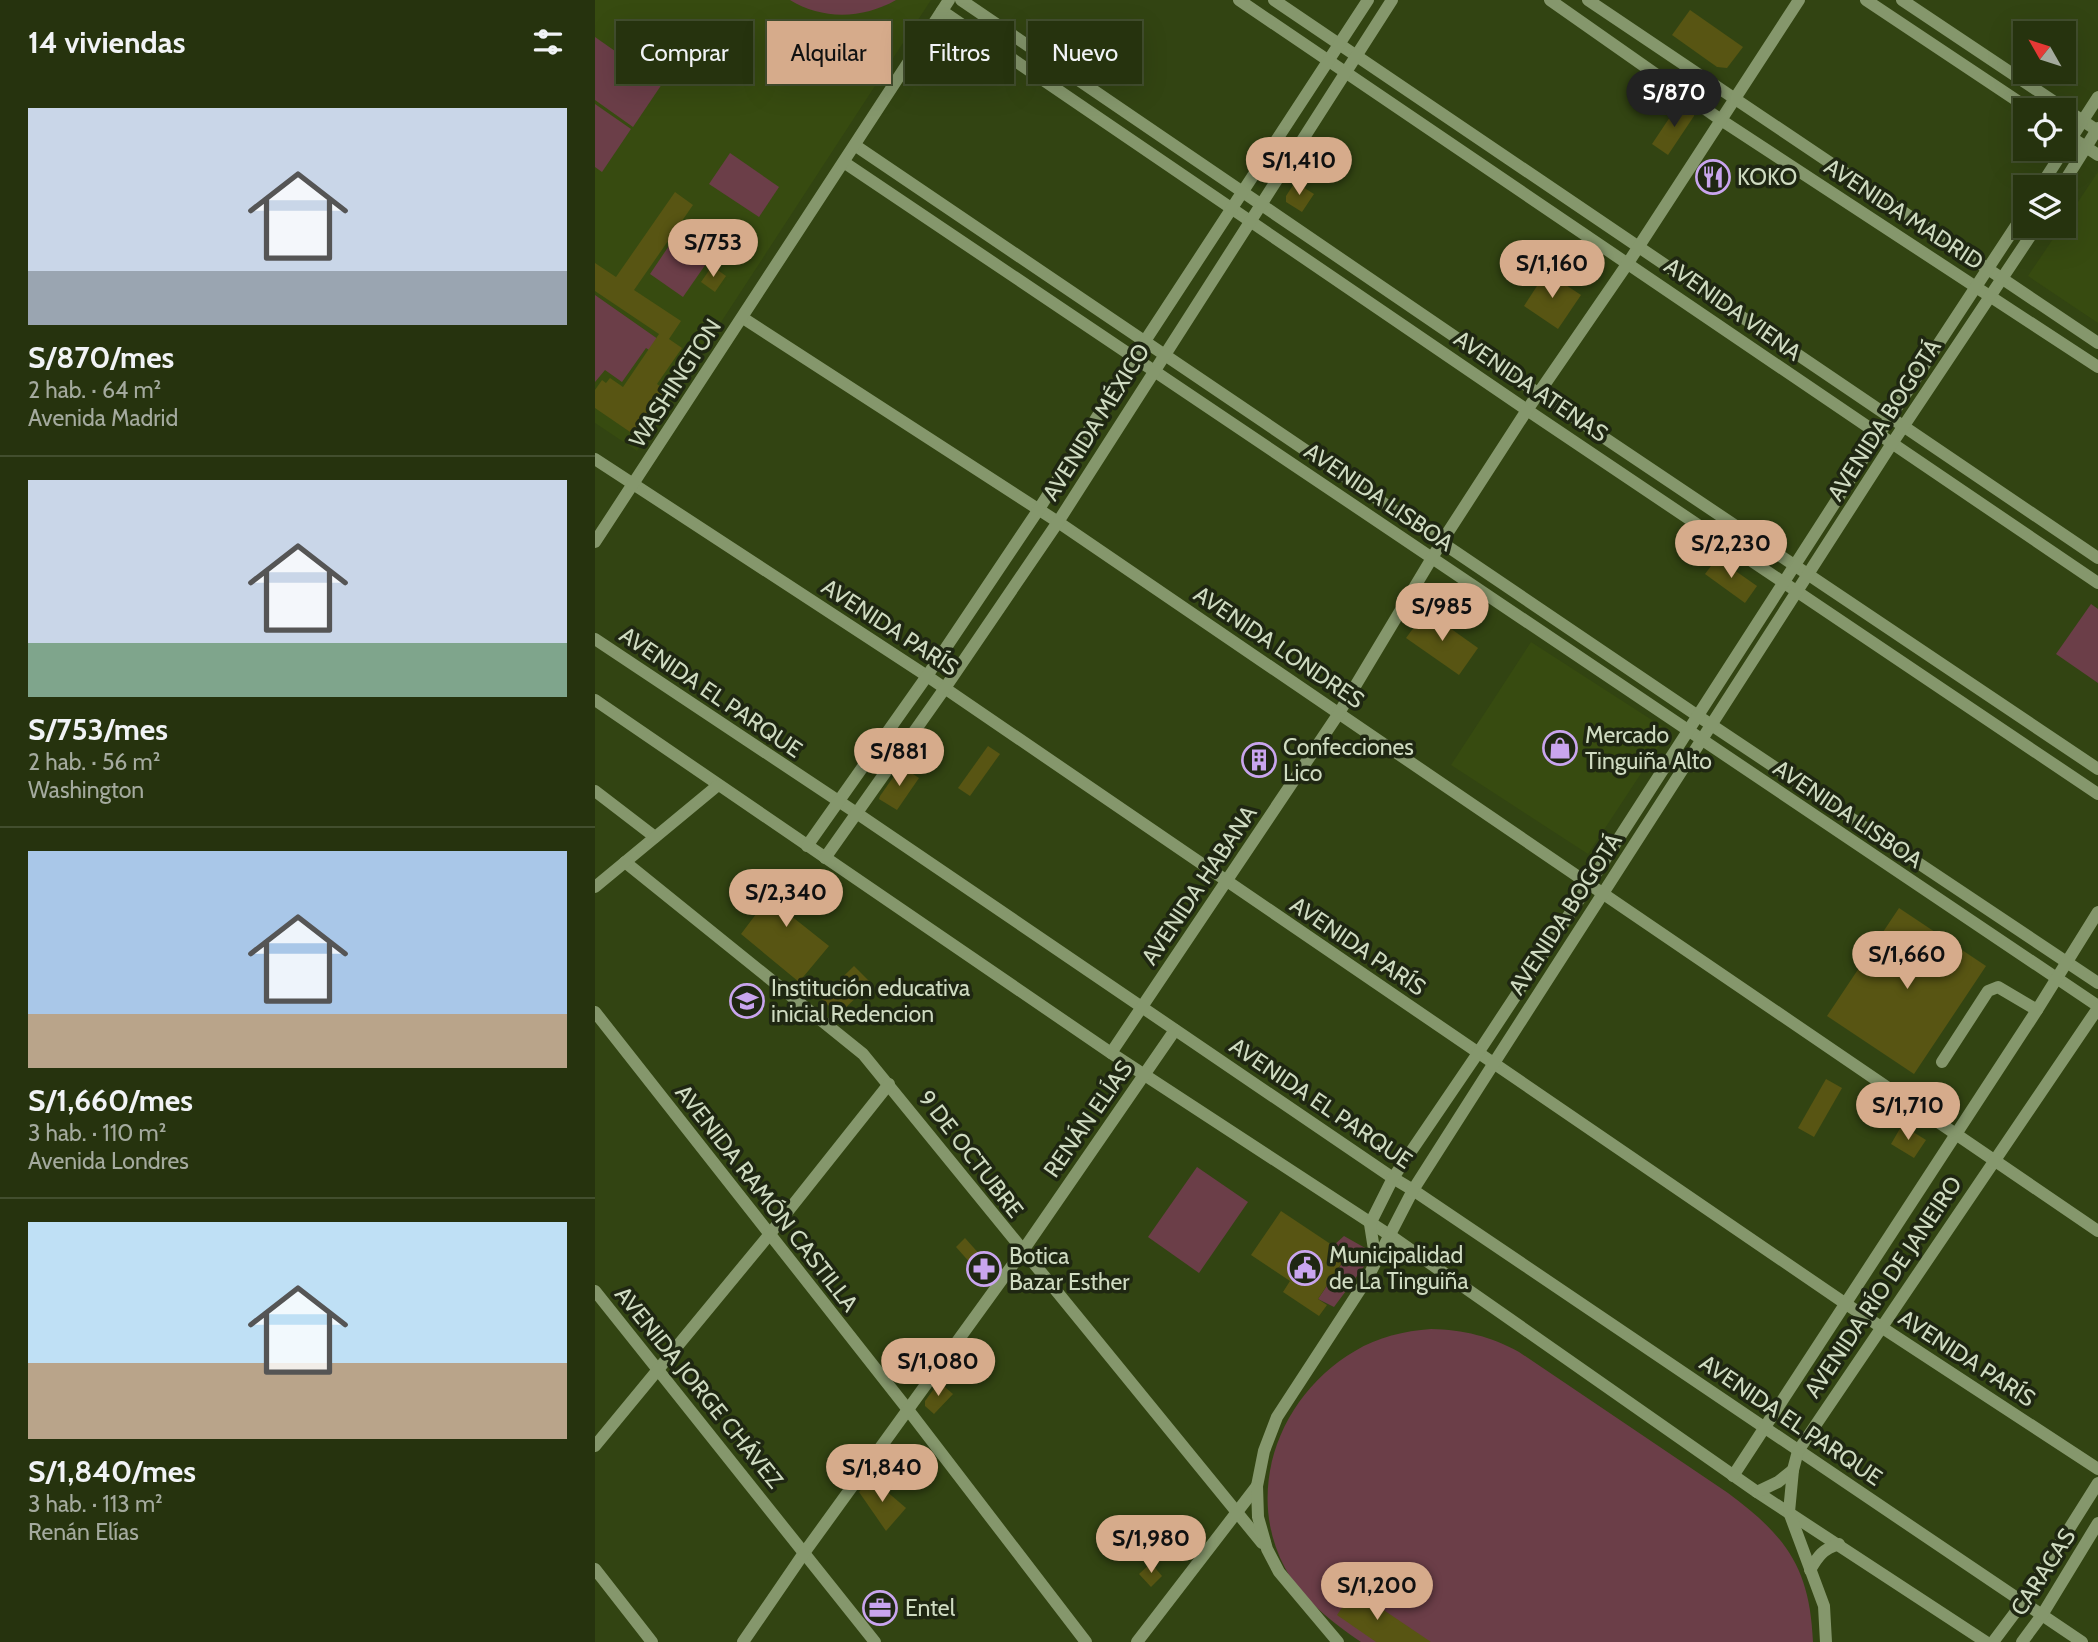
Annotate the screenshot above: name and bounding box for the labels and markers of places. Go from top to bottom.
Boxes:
pin: S/870 [1625,69,1723,129]
pin: S/1,410 [1234,138,1364,197]
restaurant icon: KOKO [1694,158,1732,196]
place label: KOKO [1737,163,1797,191]
pin: S/753 [664,219,762,279]
pin: S/1,160 [1487,240,1617,300]
pin: S/2,230 [1666,520,1796,580]
pin: S/985 [1393,584,1491,643]
place label: Mercado Tinguiña Alto [1585,721,1712,775]
pin: S/881 [850,728,948,788]
shop icon: Mercado Tinguiña Alto [1541,729,1579,767]
place label: Confecciones Lico [1283,733,1414,787]
building icon: Confecciones Lico [1240,741,1278,779]
pin: S/2,340 [721,870,851,929]
pin: S/1,660 [1842,932,1972,991]
place label: Institución educativa inicial Redencion [771,974,970,1028]
school or university icon: Institución educativa inicial Redencion [728,982,766,1020]
pin: S/1,710 [1843,1082,1973,1142]
place label: Municipalidad de La Tinguiña [1329,1241,1469,1295]
place label: Botica Bazar Esther [1009,1242,1130,1296]
public building icon: Municipalidad de La Tinguiña [1286,1249,1324,1287]
pharmacy icon: Botica Bazar Esther [965,1250,1003,1288]
pin: S/1,080 [873,1338,1003,1398]
pin: S/1,840 [817,1444,947,1504]
pin: S/1,980 [1086,1516,1216,1575]
pin: S/1,200 [1312,1562,1442,1622]
office icon: Entel [861,1589,899,1627]
place label: Entel [905,1594,956,1622]

